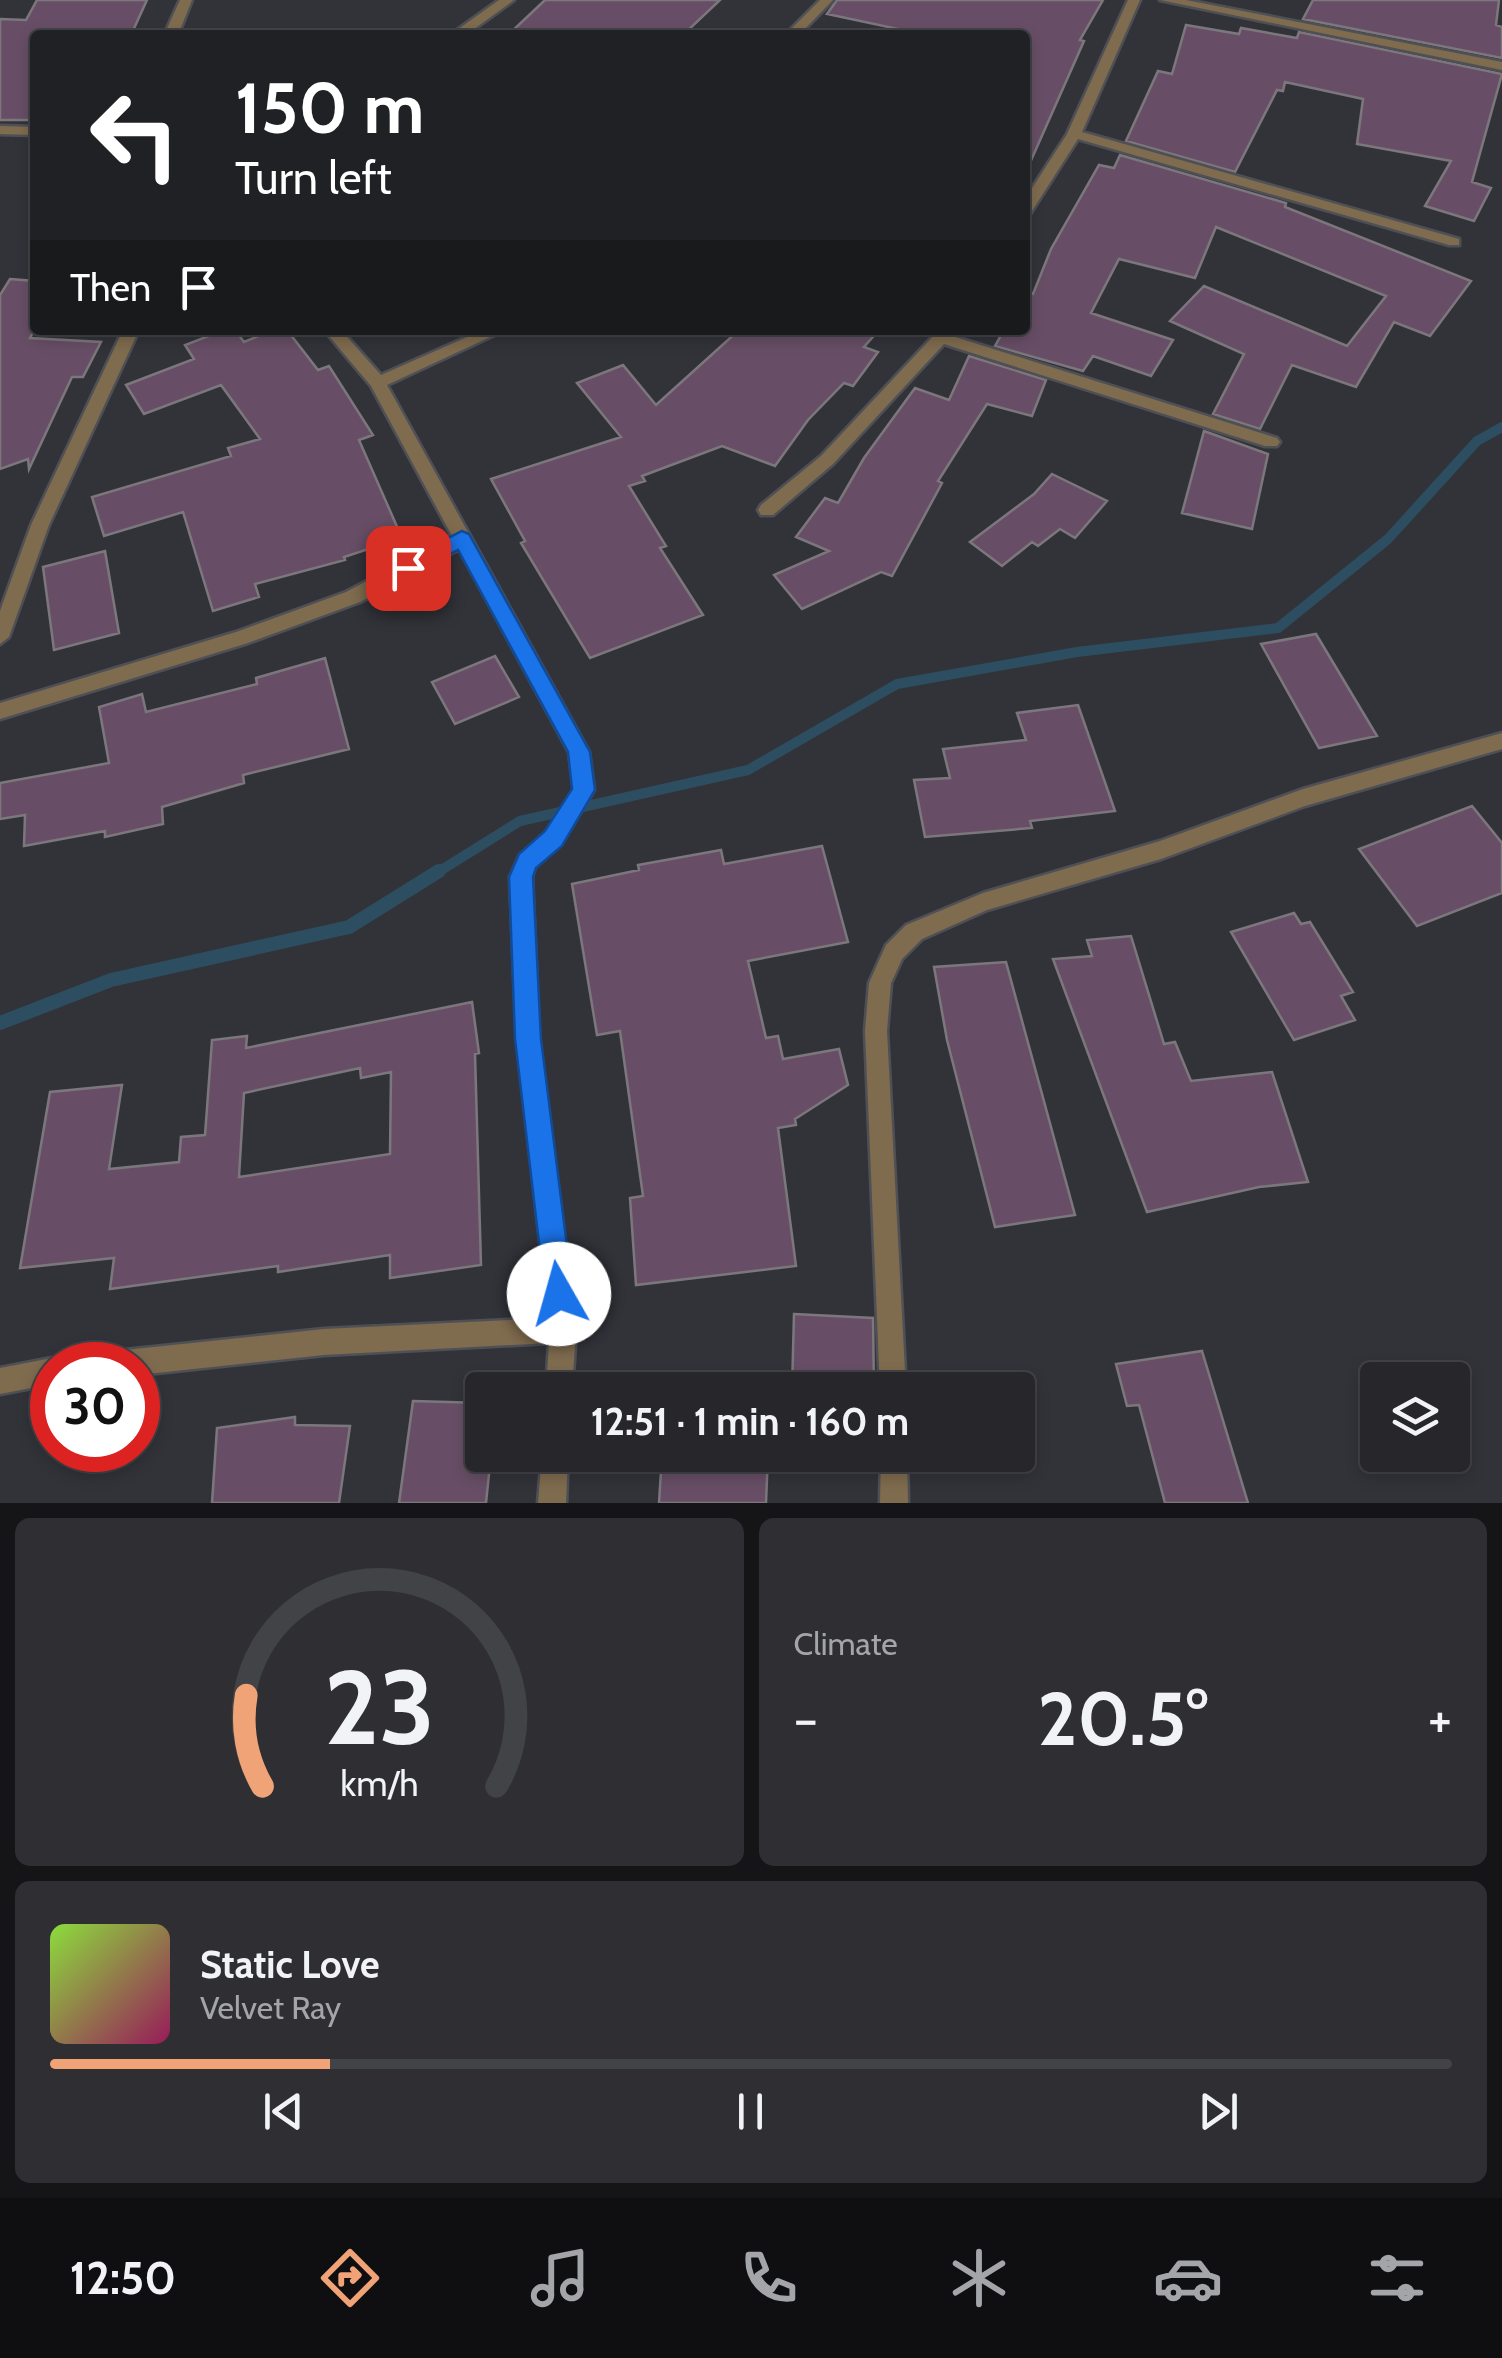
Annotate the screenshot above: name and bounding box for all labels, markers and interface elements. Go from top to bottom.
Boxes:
text: 150 m [235,65,424,151]
icon: left [70,70,200,200]
text: Turn left [235,151,392,205]
icon: arrive [171,260,226,315]
text: Then [70,264,151,311]
pin [366,526,451,611]
icon: arrive [381,541,436,596]
position arrow [507,1242,611,1346]
speed limit sign: 30 [30,1342,160,1472]
map controls [1360,1362,1470,1472]
button: layers [1360,1362,1470,1472]
text: 12:51 · 1 min · 160 m [591,1398,909,1445]
text: Climate [794,1624,898,1663]
text: 23 [324,1644,435,1770]
text: 20.5° [1038,1673,1208,1764]
text: − [794,1685,818,1752]
text: + [1428,1685,1452,1752]
text: km/h [340,1762,418,1805]
text: Static Love [200,1941,379,1988]
text: Velvet Ray [200,1988,341,2027]
icon: previous [256,2084,311,2139]
icon: pause [723,2084,778,2139]
icon: next [1191,2084,1246,2139]
icon: directions [315,2243,385,2313]
icon: music [525,2243,595,2313]
icon: phone [734,2243,804,2313]
icon: climate [944,2243,1014,2313]
icon: car [1153,2243,1223,2313]
icon: filters [1362,2243,1432,2313]
text: 12:50 [70,2251,176,2305]

